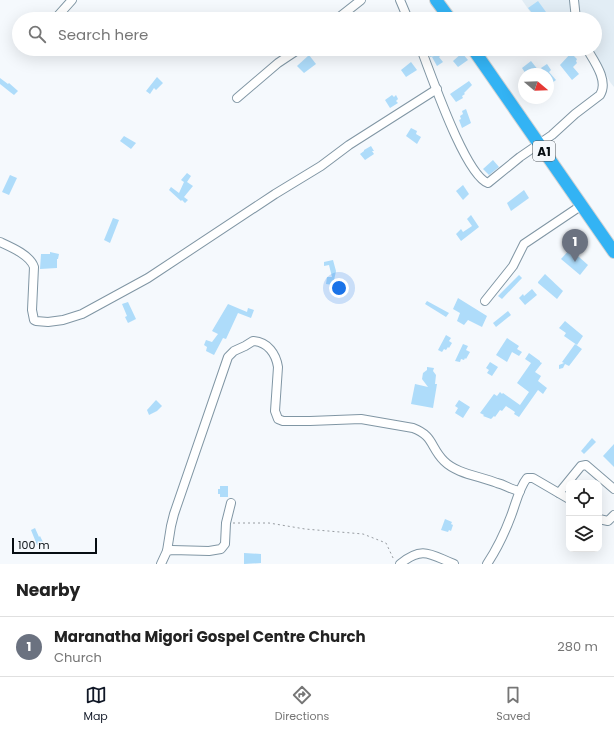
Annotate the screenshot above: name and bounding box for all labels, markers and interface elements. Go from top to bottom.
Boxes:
search box [12,12,602,56]
icon: search [26,23,48,45]
text: Search here [58,24,148,45]
north arrow [518,68,554,104]
road number: A1 [533,141,555,161]
pin: 1 [562,229,588,262]
your location [329,278,349,298]
map controls [566,480,602,552]
button: locate [566,480,602,516]
button: layers [566,516,602,552]
scale bar [12,536,97,555]
text: 100 m [18,537,50,553]
text: Nearby [16,578,80,602]
text: Maranatha Migori Gospel Centre Church [54,626,366,647]
text: 1 [27,637,31,656]
text: 280 m [557,637,598,656]
text: Church [54,648,102,667]
tab: Map [83,684,108,725]
tab: Directions [275,684,329,725]
tab: Saved [496,684,531,725]

